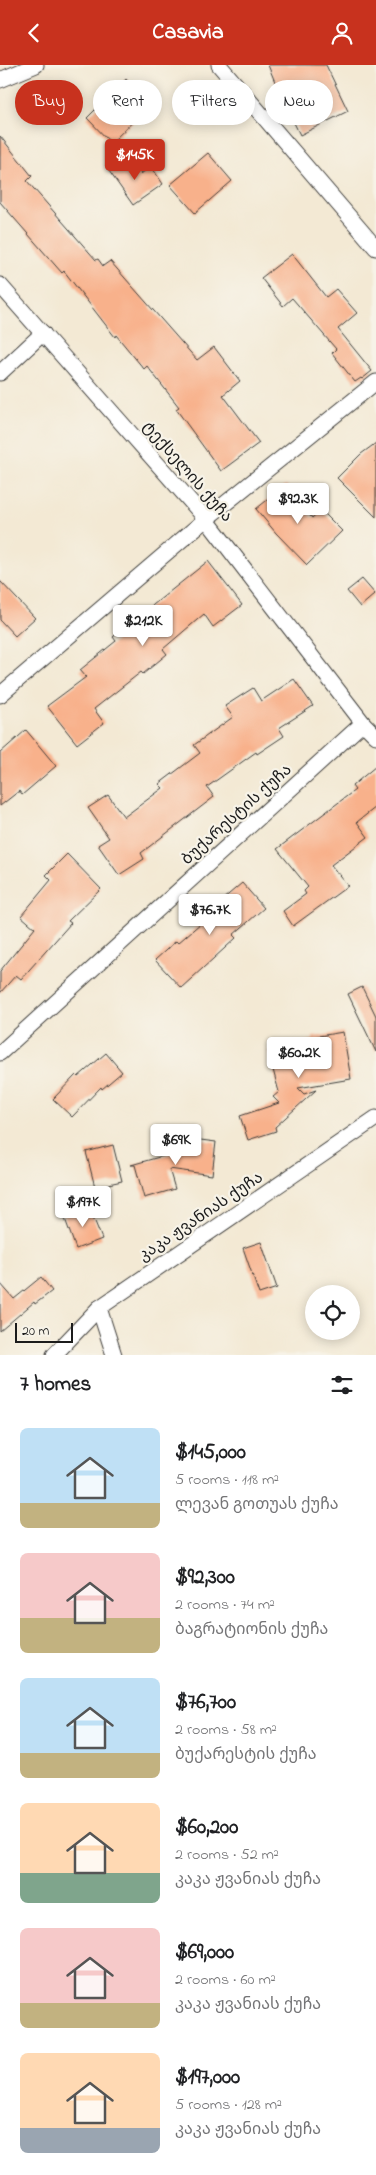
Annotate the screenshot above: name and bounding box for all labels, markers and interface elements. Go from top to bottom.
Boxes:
text: Casavia [152,17,224,49]
icon: back [20,19,48,47]
icon: person [328,19,356,47]
chip: Buy [15,80,83,125]
chip: Rent [93,80,162,125]
chip: Filters [172,80,255,125]
chip: New [265,80,333,125]
pin: $145K [100,139,170,181]
text: $145K [116,143,154,167]
street label: ტექსელის ქუჩა [136,416,238,528]
pin: $92.3K [257,483,339,525]
text: $92.3K [278,487,318,511]
pin: $212K [108,605,178,647]
text: $212K [124,609,162,633]
street label: ბუქარესტის ქუჩა [176,759,298,871]
pin: $76.7K [169,893,251,936]
text: $76.7K [190,898,230,922]
pin: $60.2K [258,1037,340,1079]
text: $60.2K [278,1041,320,1065]
pin: $69K [146,1123,206,1166]
text: $69K [161,1128,191,1152]
street label: კაკა ჟვანიას ქუჩა [134,1166,268,1268]
pin: $197K [48,1185,118,1228]
text: $197K [66,1190,100,1214]
map controls [305,1285,360,1340]
button: locate [305,1285,360,1340]
scale bar [15,1320,72,1343]
text: 20 m [22,1321,49,1342]
text: 7 homes [20,1370,91,1400]
icon: filters [328,1371,356,1399]
text: $145,000 [175,1438,246,1468]
icon: home [60,1448,120,1508]
text: 5 rooms · 118 m² [175,1468,279,1492]
text: ლევან გოთუას ქუჩა [175,1493,338,1517]
text: $92,300 [175,1563,235,1593]
icon: home [60,1573,120,1633]
text: 2 rooms · 74 m² [175,1593,275,1617]
text: ბაგრატიონის ქუჩა [175,1618,328,1642]
text: $76,700 [175,1688,236,1718]
icon: home [60,1698,120,1758]
text: 2 rooms · 58 m² [175,1718,277,1742]
text: ბუქარესტის ქუჩა [175,1743,317,1767]
text: $60,200 [175,1813,238,1843]
icon: home [60,1823,120,1883]
text: 2 rooms · 52 m² [175,1843,279,1867]
text: კაკა ჟვანიას ქუჩა [175,1868,321,1892]
text: $69,000 [175,1938,234,1968]
icon: home [60,1948,120,2008]
text: 2 rooms · 60 m² [175,1968,276,1992]
text: კაკა ჟვანიას ქუჩა [175,1993,321,2017]
text: $197,000 [175,2063,240,2093]
icon: home [60,2073,120,2133]
text: 5 rooms · 128 m² [175,2093,282,2117]
text: კაკა ჟვანიას ქუჩა [175,2118,321,2142]

